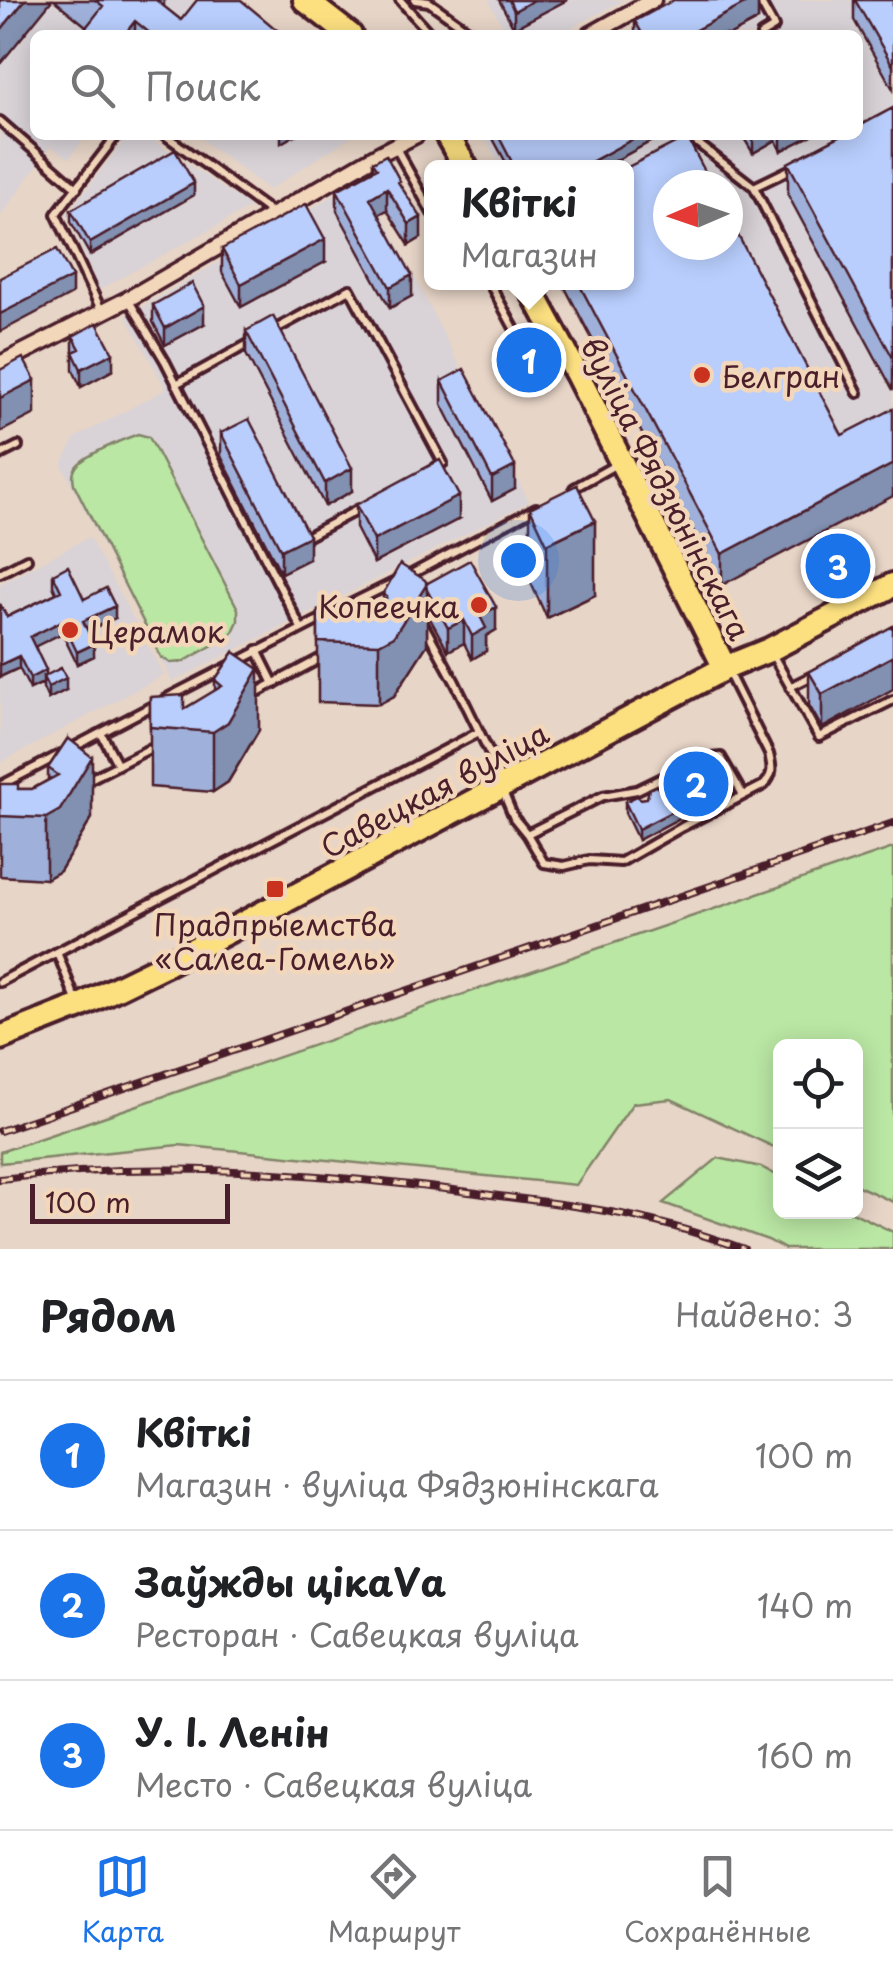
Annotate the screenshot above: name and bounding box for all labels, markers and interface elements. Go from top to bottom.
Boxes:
search box [30,30,863,140]
text: Поиск [145,57,260,114]
icon: search [65,58,120,113]
popup [424,160,634,290]
north arrow [653,170,743,260]
text: Квіткі [460,173,577,230]
text: Магазин [460,230,598,278]
pin: 1 [496,322,562,398]
street label: вуліца Фядзюнінскага [571,329,763,647]
place label: Белгран [722,353,840,398]
marker: Белгран [691,364,713,386]
pin: 3 [806,528,870,604]
your location [493,535,544,586]
place label: Копеечка [318,583,459,628]
marker: Копеечка [468,594,490,616]
place label: Церамок [90,608,225,653]
marker: Церамок [59,619,81,641]
street label: Савецкая вуліца [312,709,557,868]
pin: 2 [664,746,728,822]
marker: Прадпрыемства «Салеа-Гомель» [264,878,286,900]
place label: Прадпрыемства «Салеа-Гомель» [154,901,396,980]
map controls [773,1039,863,1219]
button: locate [773,1039,863,1129]
button: layers [773,1129,863,1219]
scale bar [30,1179,230,1224]
text: 100 m [45,1180,131,1223]
text: Рядом [40,1283,177,1346]
text: Найдено: 3 [675,1290,853,1338]
text: Квіткі [135,1403,252,1460]
text: 1 [65,1431,80,1479]
text: 100 m [755,1431,853,1479]
text: Магазин · вуліца Фядзюнінскага [135,1460,659,1508]
text: Заўжды цікаVа [135,1553,446,1610]
text: 2 [61,1581,84,1629]
text: 140 m [757,1581,853,1629]
text: Ресторан · Савецкая вуліца [135,1610,579,1658]
text: У. І. Ленін [135,1703,329,1760]
text: 3 [62,1731,83,1779]
text: 160 m [757,1731,853,1779]
text: Место · Савецкая вуліца [135,1760,532,1808]
tab: Карта [82,1849,164,1952]
tab: Маршрут [328,1849,460,1952]
tab: Сохранённые [624,1849,811,1952]

